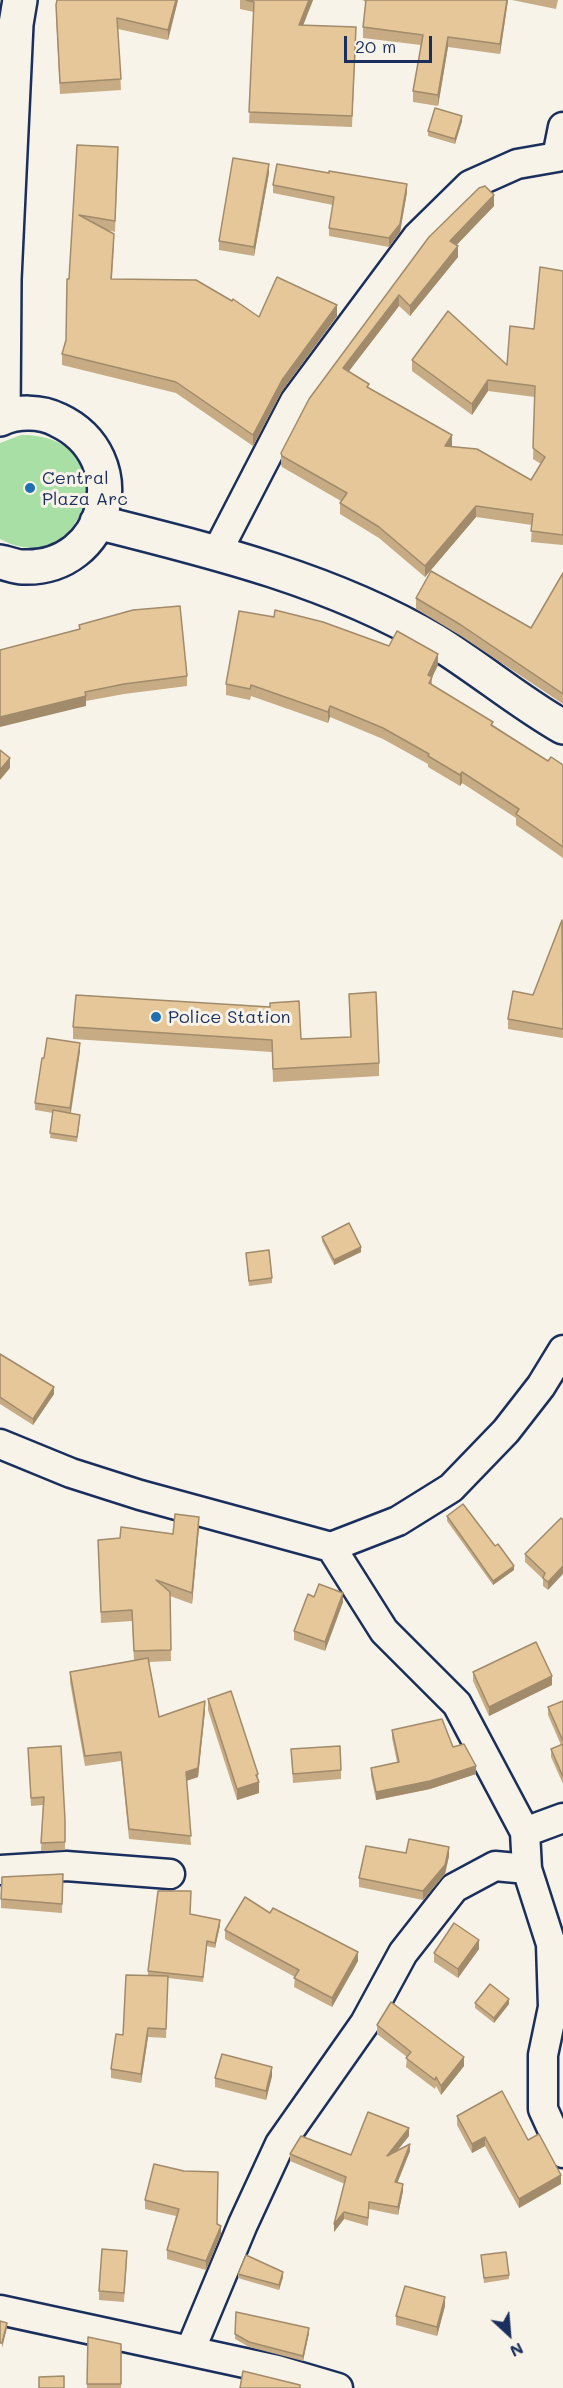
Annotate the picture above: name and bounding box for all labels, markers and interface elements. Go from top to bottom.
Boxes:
scale bar [347,24,436,62]
text: 20 m [355,34,396,58]
place label: Central Plaza Arc [42,467,128,510]
marker: Central Plaza Arc [23,481,37,495]
place label: Police Station [168,1006,291,1028]
marker: Police Station [149,1010,163,1024]
north arrow [479,2304,539,2364]
text: N [507,2339,527,2363]

